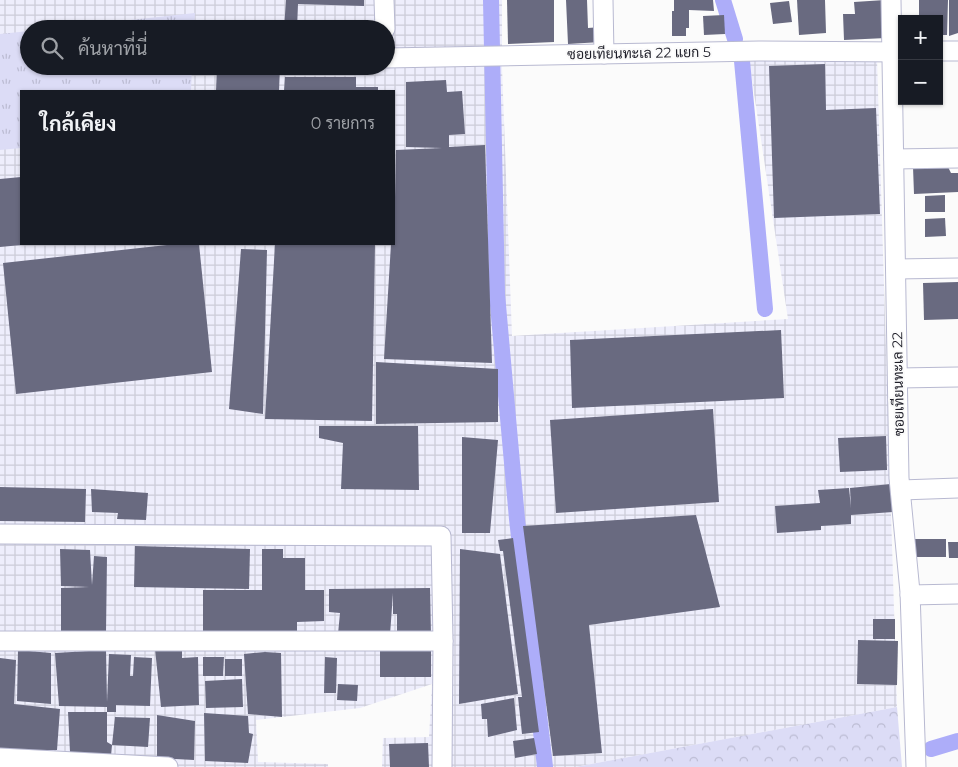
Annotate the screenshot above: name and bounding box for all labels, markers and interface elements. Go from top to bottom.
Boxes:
map controls [898,15,943,105]
button: + [898,15,943,60]
search box [20,20,395,75]
icon: search [38,34,66,62]
text: ค้นหาที่นี่ [78,37,147,60]
street label: ซอยเทียนทะเล 22 แยก 5 [567,43,711,63]
button: − [898,60,943,105]
text: ใกล้เคียง [40,111,116,136]
text: 0 รายการ [311,114,375,133]
street label: ซอยเทียนทะเล 22 [888,332,908,436]

